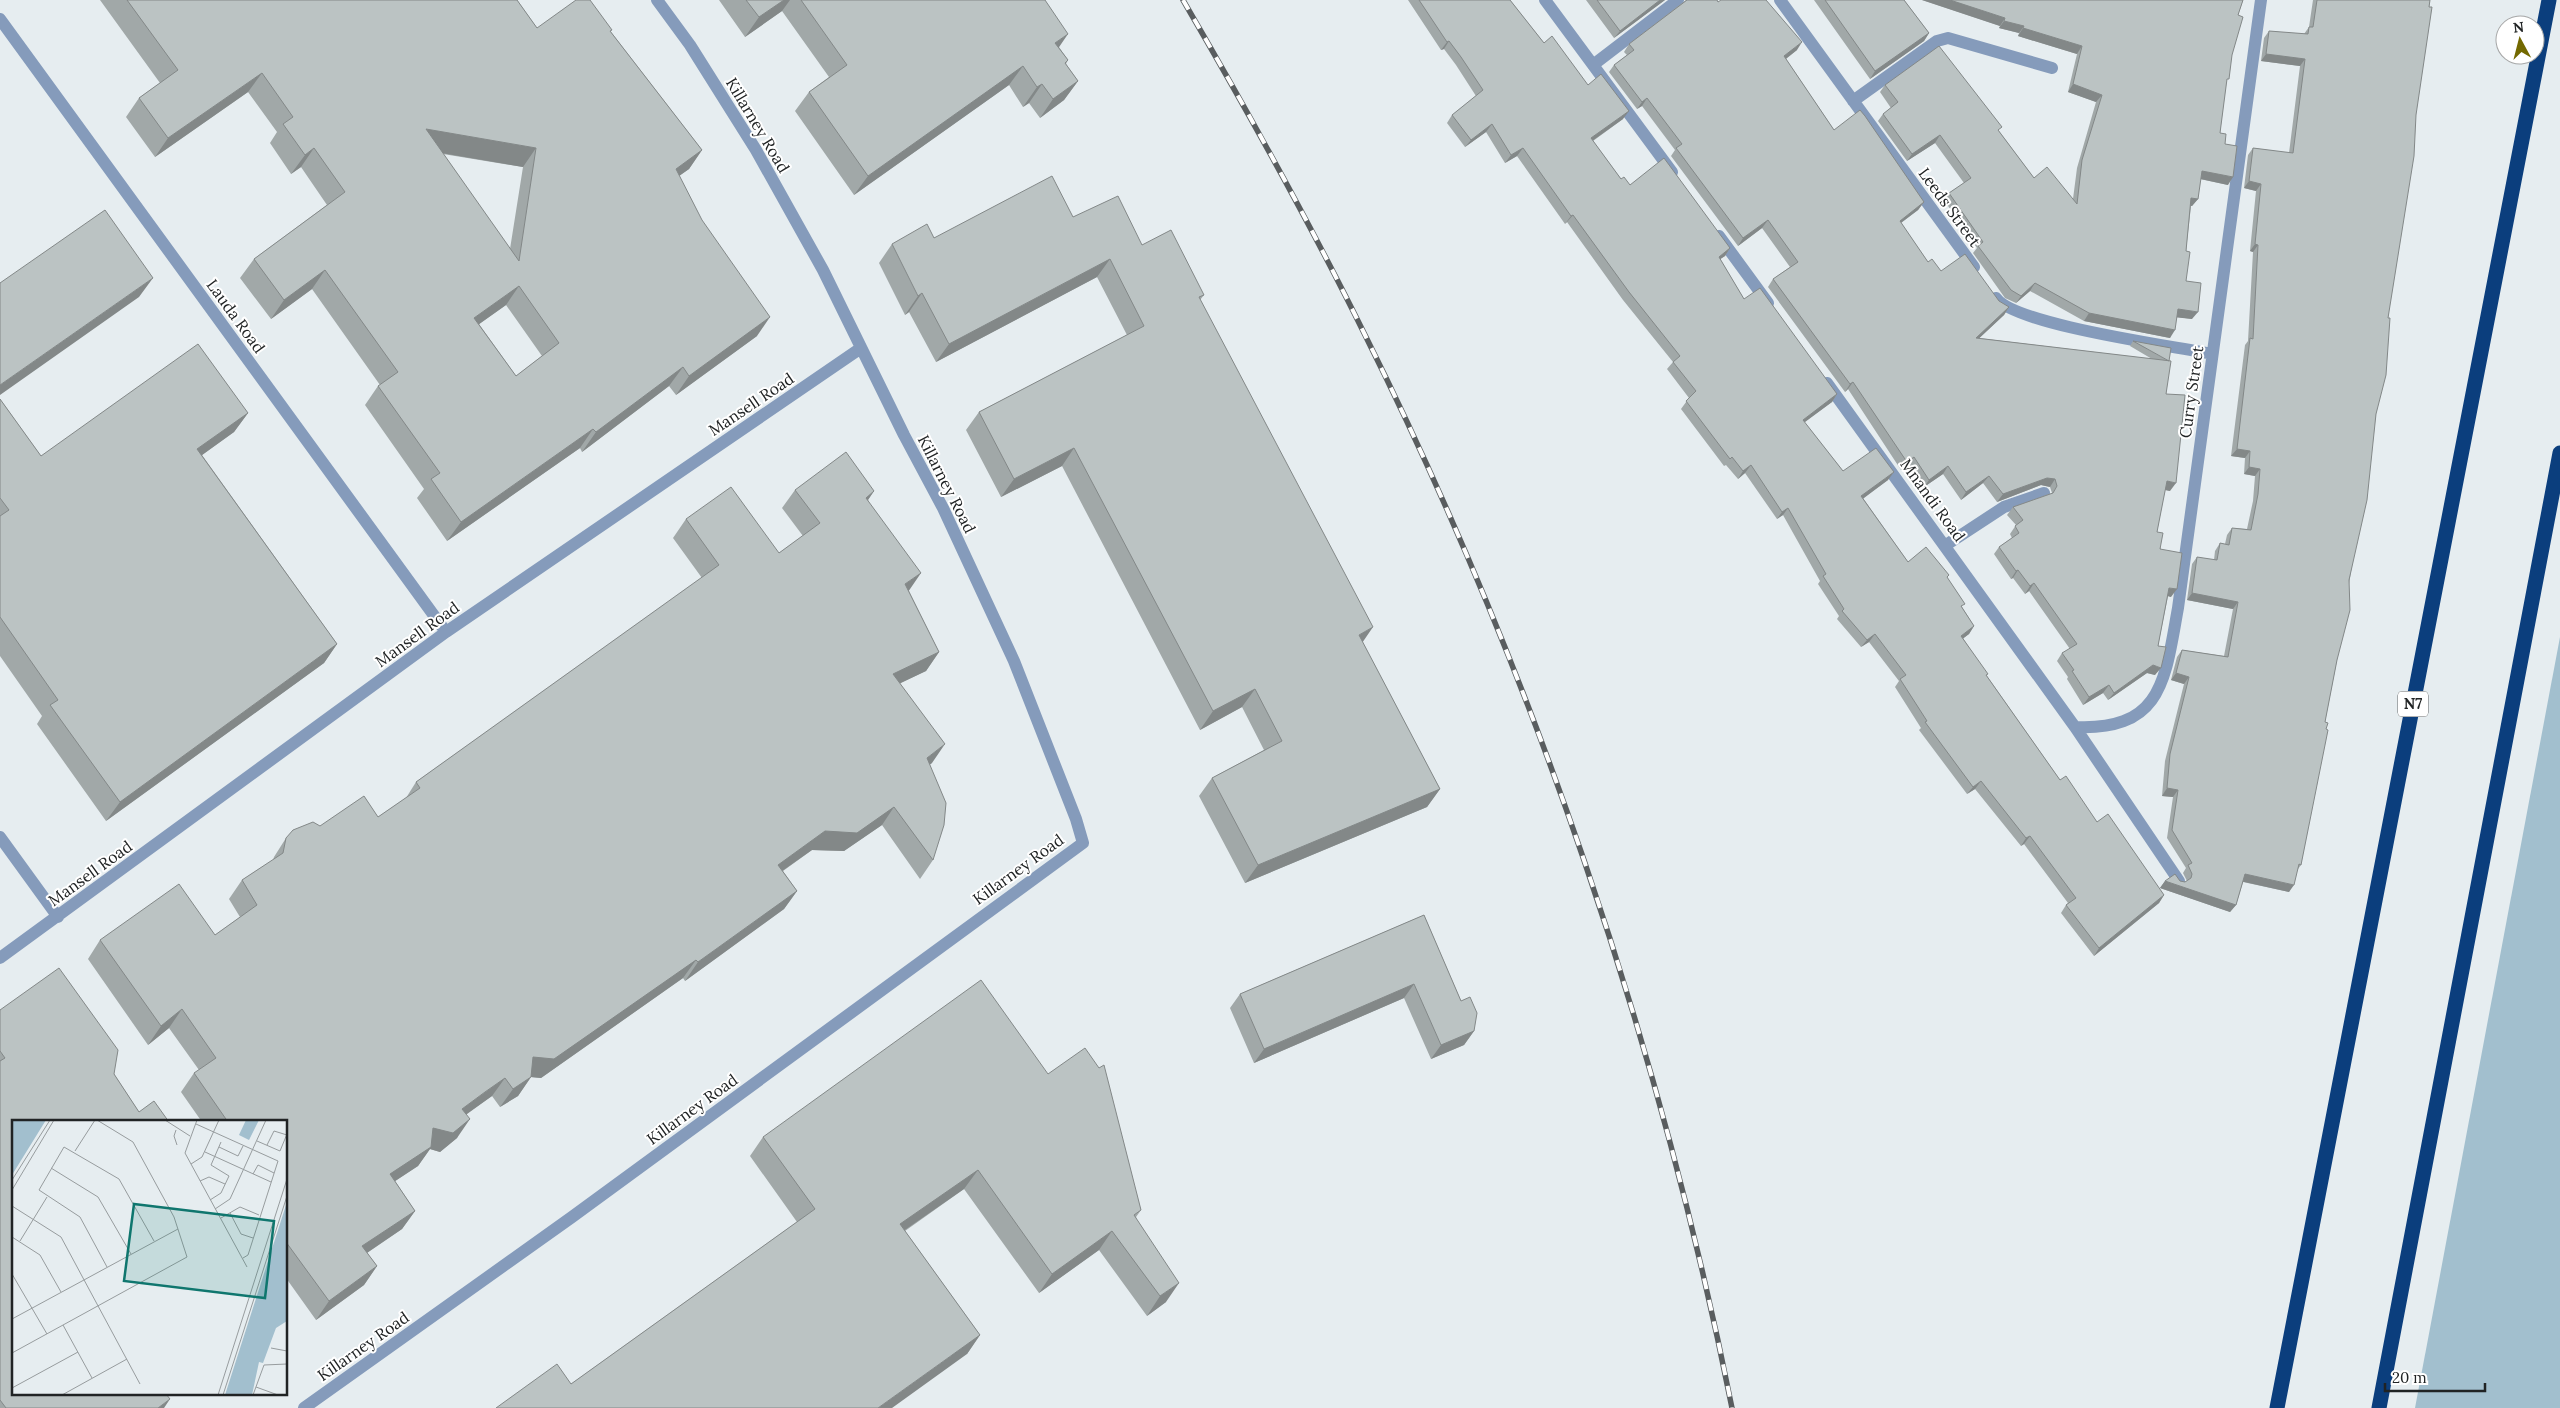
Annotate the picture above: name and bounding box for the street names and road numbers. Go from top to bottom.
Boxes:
street label: Killarney Road [722,74,794,177]
street label: Leeds Street [1915,164,1986,251]
street label: Lauda Road [202,275,270,357]
street label: Curry Street [2175,344,2207,439]
street label: Mansell Road [704,368,798,440]
street label: Killarney Road [914,432,980,537]
street label: Mnandi Road [1896,455,1970,546]
street label: Mansell Road [371,597,463,671]
road number: N7 [2398,692,2428,716]
street label: Killarney Road [969,829,1068,909]
street label: Mansell Road [44,836,136,910]
street label: Killarney Road [643,1069,742,1149]
street label: Killarney Road [313,1307,413,1385]

